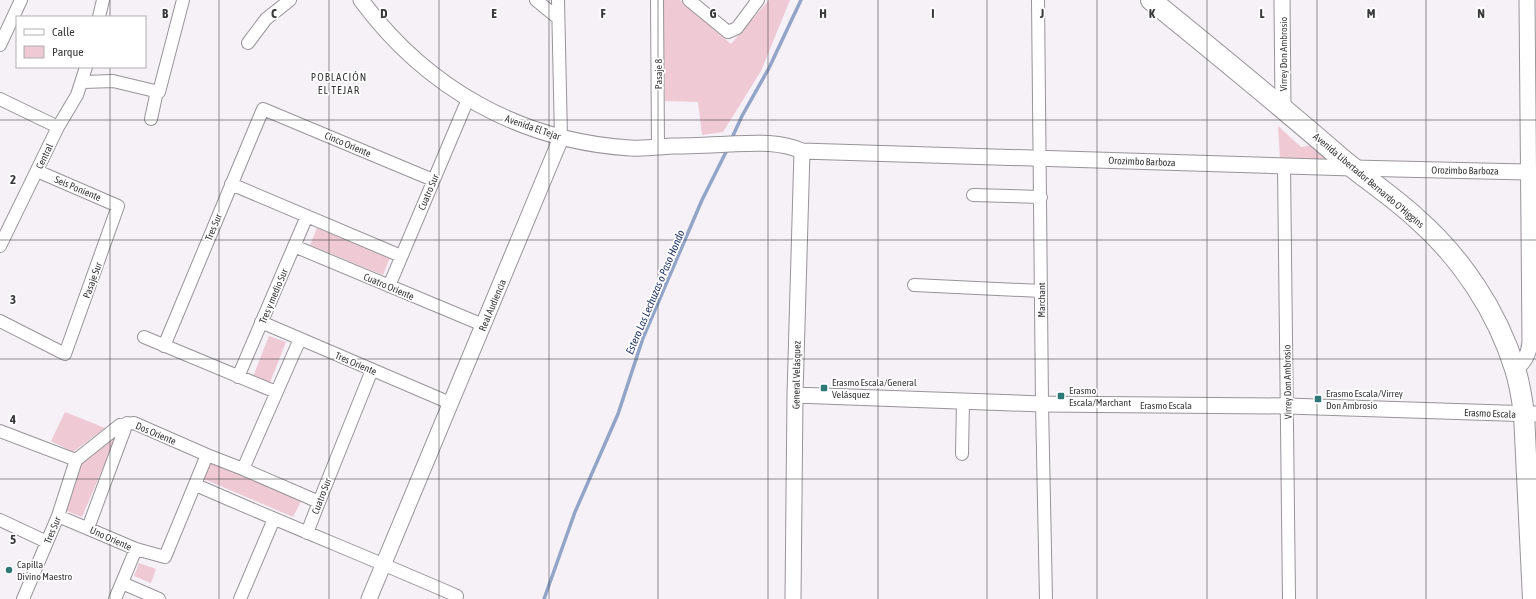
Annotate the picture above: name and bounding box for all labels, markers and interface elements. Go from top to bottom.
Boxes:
text: B [162,6,169,21]
text: C [271,6,277,21]
text: D [380,6,388,21]
text: E [491,6,497,21]
text: F [600,6,606,21]
text: G [710,6,717,21]
text: H [819,6,827,21]
text: I [931,6,935,21]
text: J [1039,6,1044,21]
text: K [1149,6,1156,21]
text: L [1259,6,1265,21]
text: M [1367,6,1376,21]
text: N [1477,6,1485,21]
legend [16,16,146,68]
street label: Virrey Don Ambrosio [1278,16,1289,91]
text: Calle [52,25,75,39]
text: Parque [52,45,84,59]
street label: Pasaje 8 [653,58,664,89]
district label: POBLACIÓN EL TEJAR [311,71,367,96]
street label: Avenida El Tejar [504,113,563,142]
street label: Cinco Oriente [323,130,373,159]
street label: Avenida Libertador Bernardo O'Higgins [1311,131,1427,230]
street label: Central [34,141,55,171]
street label: Orozimbo Barboza [1108,155,1176,168]
street label: Orozimbo Barboza [1431,164,1499,177]
text: 2 [10,172,16,187]
street label: Cuatro Sur [416,172,441,212]
street label: Seis Poniente [53,174,103,203]
street label: Tres Sur [203,211,224,242]
water label: Estero Las Lechuzas o Paso Hondo [623,228,687,356]
street label: Pasaje Sur [81,260,104,300]
street label: Tres y medio Sur [257,266,290,325]
street label: Cuatro Oriente [362,271,416,302]
street label: Real Audiencia [477,277,508,333]
street label: Marchant [1036,282,1047,318]
text: 3 [10,292,16,307]
street label: General Velásquez [790,340,803,409]
street label: Virrey Don Ambrosio [1281,344,1294,419]
street label: Tres Oriente [333,350,379,377]
place label: Erasmo Escala/General Velásquez [832,377,917,400]
marker: Erasmo Escala/General Velásquez [819,383,829,393]
place label: Erasmo Escala/Marchant [1069,385,1131,408]
place label: Erasmo Escala/Virrey Don Ambrosio [1326,388,1403,411]
marker: Erasmo Escala/Marchant [1056,391,1066,401]
marker: Erasmo Escala/Virrey Don Ambrosio [1313,394,1323,404]
street label: Erasmo Escala [1140,400,1192,411]
street label: Erasmo Escala [1464,407,1516,420]
text: 4 [9,412,16,427]
street label: Dos Oriente [134,420,178,447]
street label: Cuatro Sur [310,476,334,516]
street label: Tres Sur [42,514,63,545]
street label: Uno Oriente [88,524,134,553]
text: 5 [10,532,16,547]
place label: Capilla Divino Maestro [17,559,72,582]
marker: Capilla Divino Maestro [4,565,14,575]

